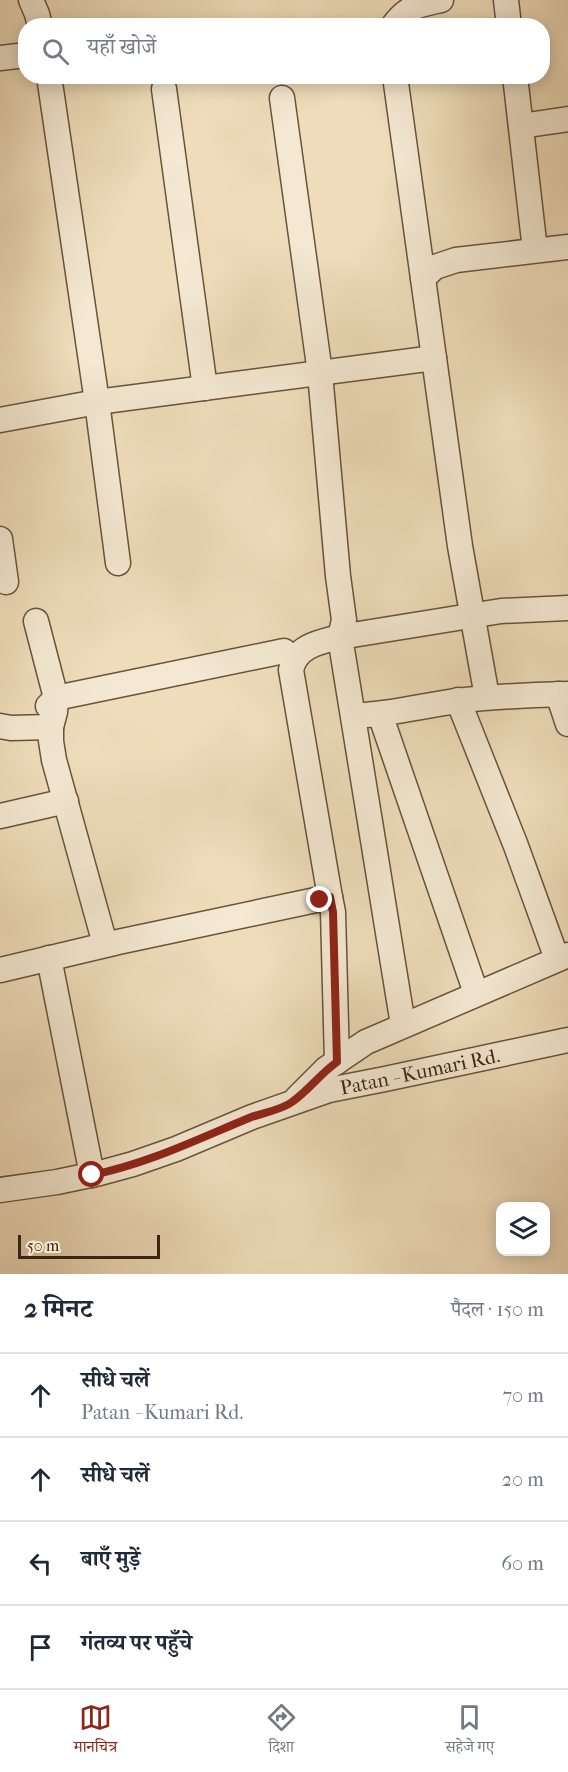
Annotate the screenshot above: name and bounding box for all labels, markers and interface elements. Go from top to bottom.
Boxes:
search box [18,18,550,84]
text: यहाँ खोजें [87,34,156,60]
icon: search [39,35,72,68]
route end [306,886,332,912]
street label: Patan - Kumari Rd. [338,1043,502,1099]
route start [78,1161,104,1187]
map controls [496,1202,550,1256]
button: layers [496,1202,550,1256]
scale bar [18,1232,160,1260]
text: 50 m [27,1236,59,1255]
text: 2 मिनट [24,1293,92,1324]
text: पैदल · 150 m [451,1298,544,1321]
text: सीधे चलें [81,1367,150,1393]
icon: ahead [24,1379,57,1412]
text: 70 m [502,1384,544,1407]
text: Patan - Kumari Rd. [81,1401,243,1424]
text: सीधे चलें [81,1462,150,1488]
icon: ahead [24,1463,57,1496]
text: 20 m [502,1468,544,1491]
text: बाएँ मुड़ें [81,1546,140,1572]
icon: left [24,1547,57,1580]
text: 60 m [501,1552,544,1575]
text: गंतव्य पर पहुँचे [81,1630,192,1656]
icon: arrive [24,1631,57,1664]
tab: मानचित्र [74,1701,117,1762]
tab: दिशा [265,1701,298,1762]
tab: सहेजे गए [445,1701,494,1762]

